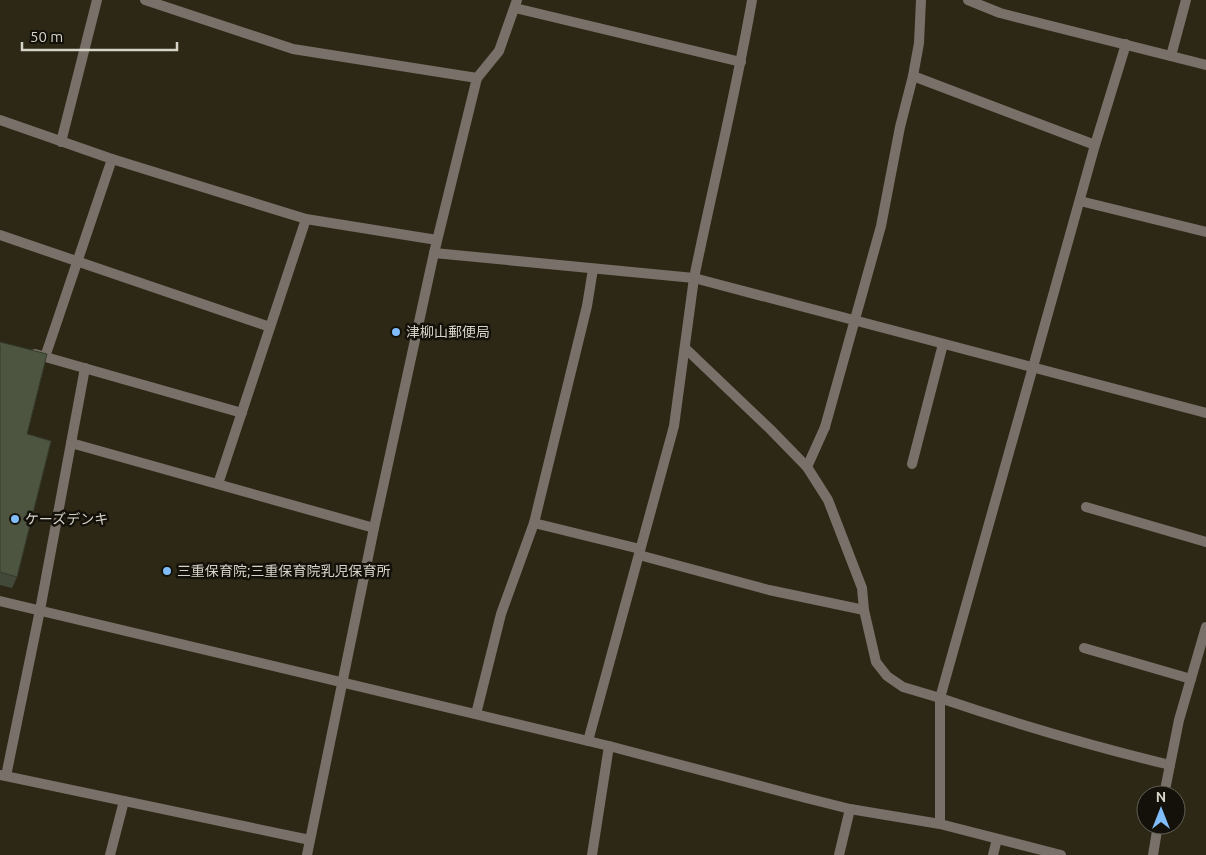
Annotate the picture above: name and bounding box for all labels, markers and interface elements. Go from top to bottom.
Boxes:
scale bar [22,20,178,52]
text: 50 m [30,28,63,45]
place label: 津柳山郵便局 [406,324,490,340]
marker: 津柳山郵便局 [390,326,402,338]
place label: ケーズデンキ [25,511,108,527]
marker: ケーズデンキ [9,513,21,525]
place label: 三重保育院;三重保育院乳児保育所 [177,563,390,579]
marker: 三重保育院;三重保育院乳児保育所 [161,565,173,577]
north arrow [1136,785,1186,835]
text: N [1156,789,1166,805]

